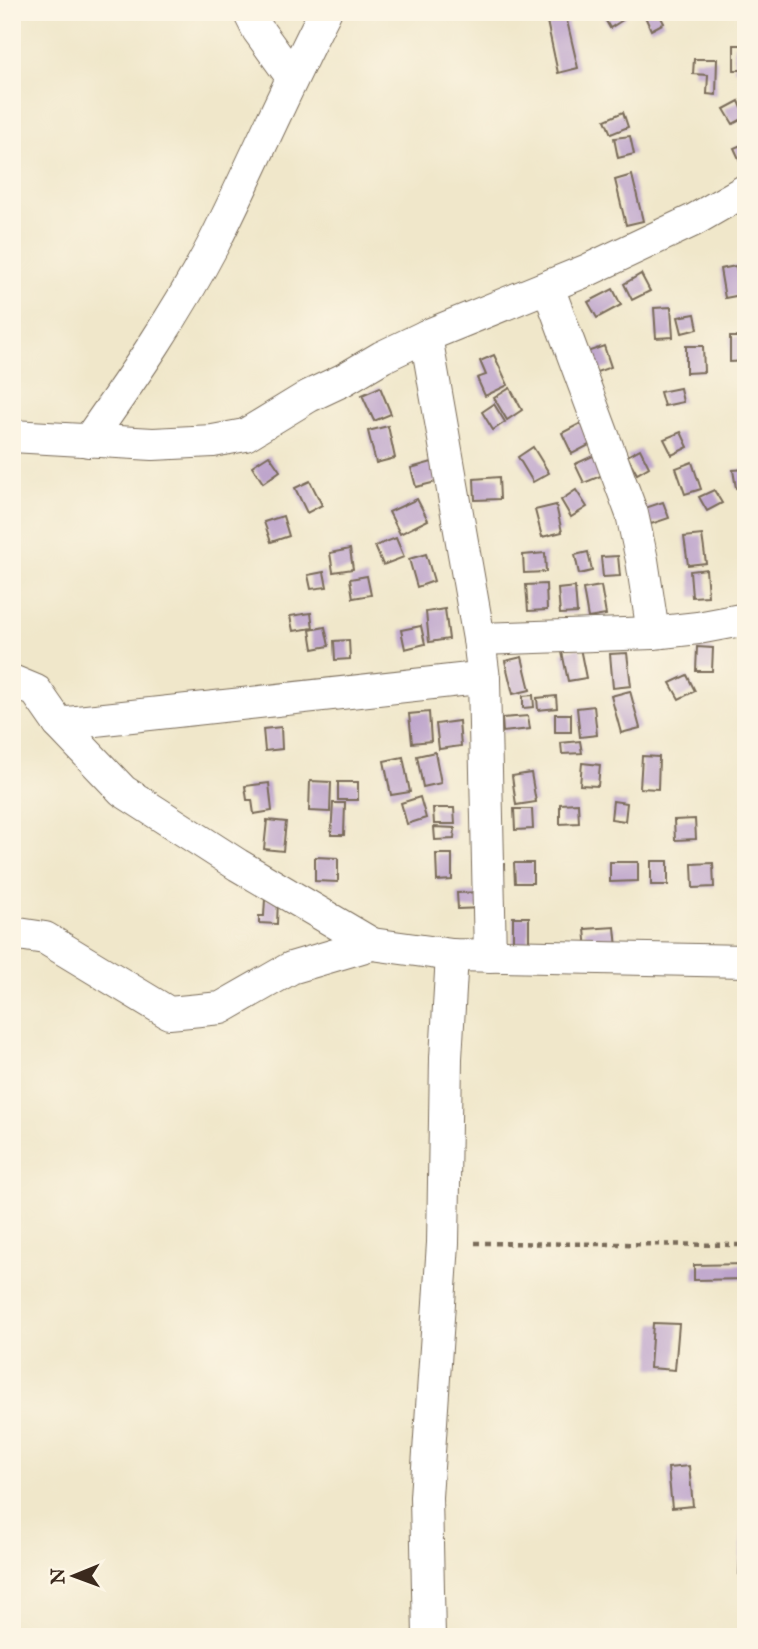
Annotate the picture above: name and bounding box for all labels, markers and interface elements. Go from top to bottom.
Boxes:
north arrow [38,1540,108,1610]
text: N [46,1568,69,1585]

